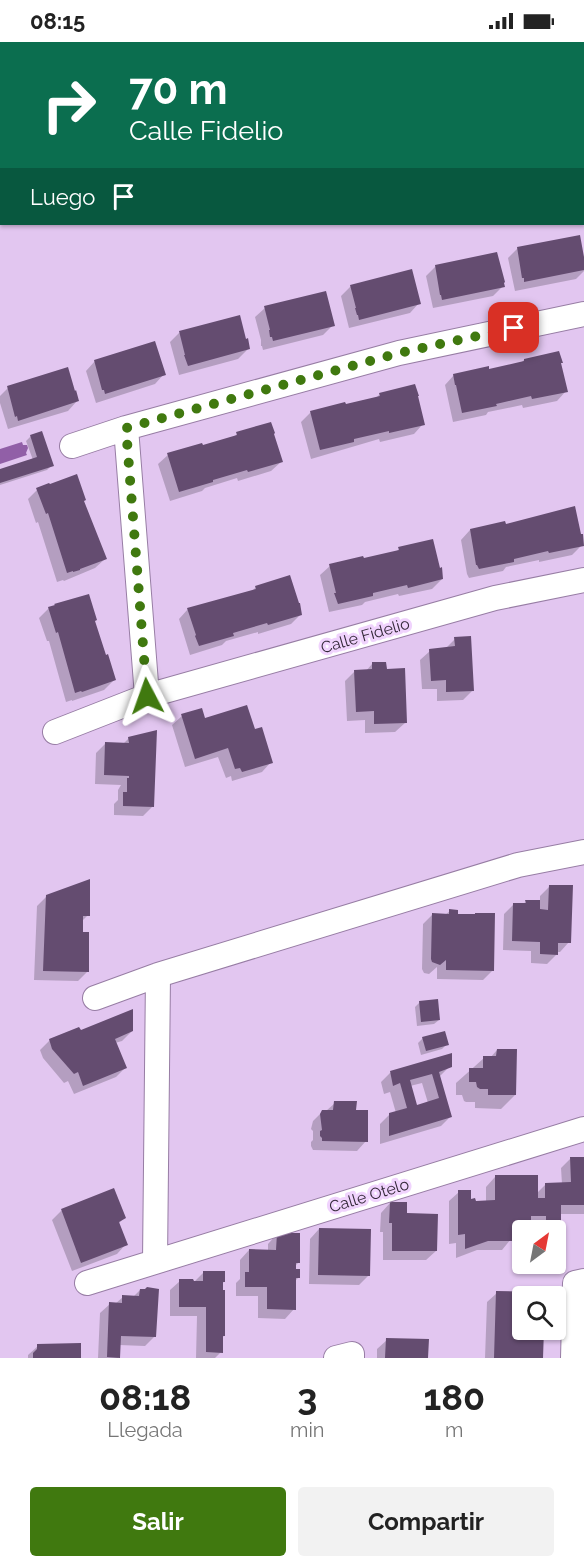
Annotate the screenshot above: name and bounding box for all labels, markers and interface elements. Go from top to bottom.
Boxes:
text: 08:15 [30,8,85,34]
text: 70 m [129,65,228,114]
icon: right [30,66,108,144]
text: Calle Fidelio [129,115,283,146]
icon: arrive [107,180,140,213]
text: Luego [30,184,95,210]
pin [488,302,539,353]
icon: arrive [497,311,530,344]
street label: Calle Fidelio [319,614,412,657]
position arrow [115,664,179,728]
street label: Calle Otelo [327,1174,411,1217]
north arrow [512,1220,566,1274]
map controls [512,1220,566,1340]
button: search [512,1286,566,1340]
text: 08:18 [99,1376,191,1418]
text: 3 [297,1376,317,1418]
text: 180 [423,1376,485,1418]
text: Llegada [107,1418,183,1442]
text: min [290,1418,325,1442]
text: m [445,1418,463,1442]
button: Salir [30,1487,286,1556]
button: Compartir [298,1487,554,1556]

